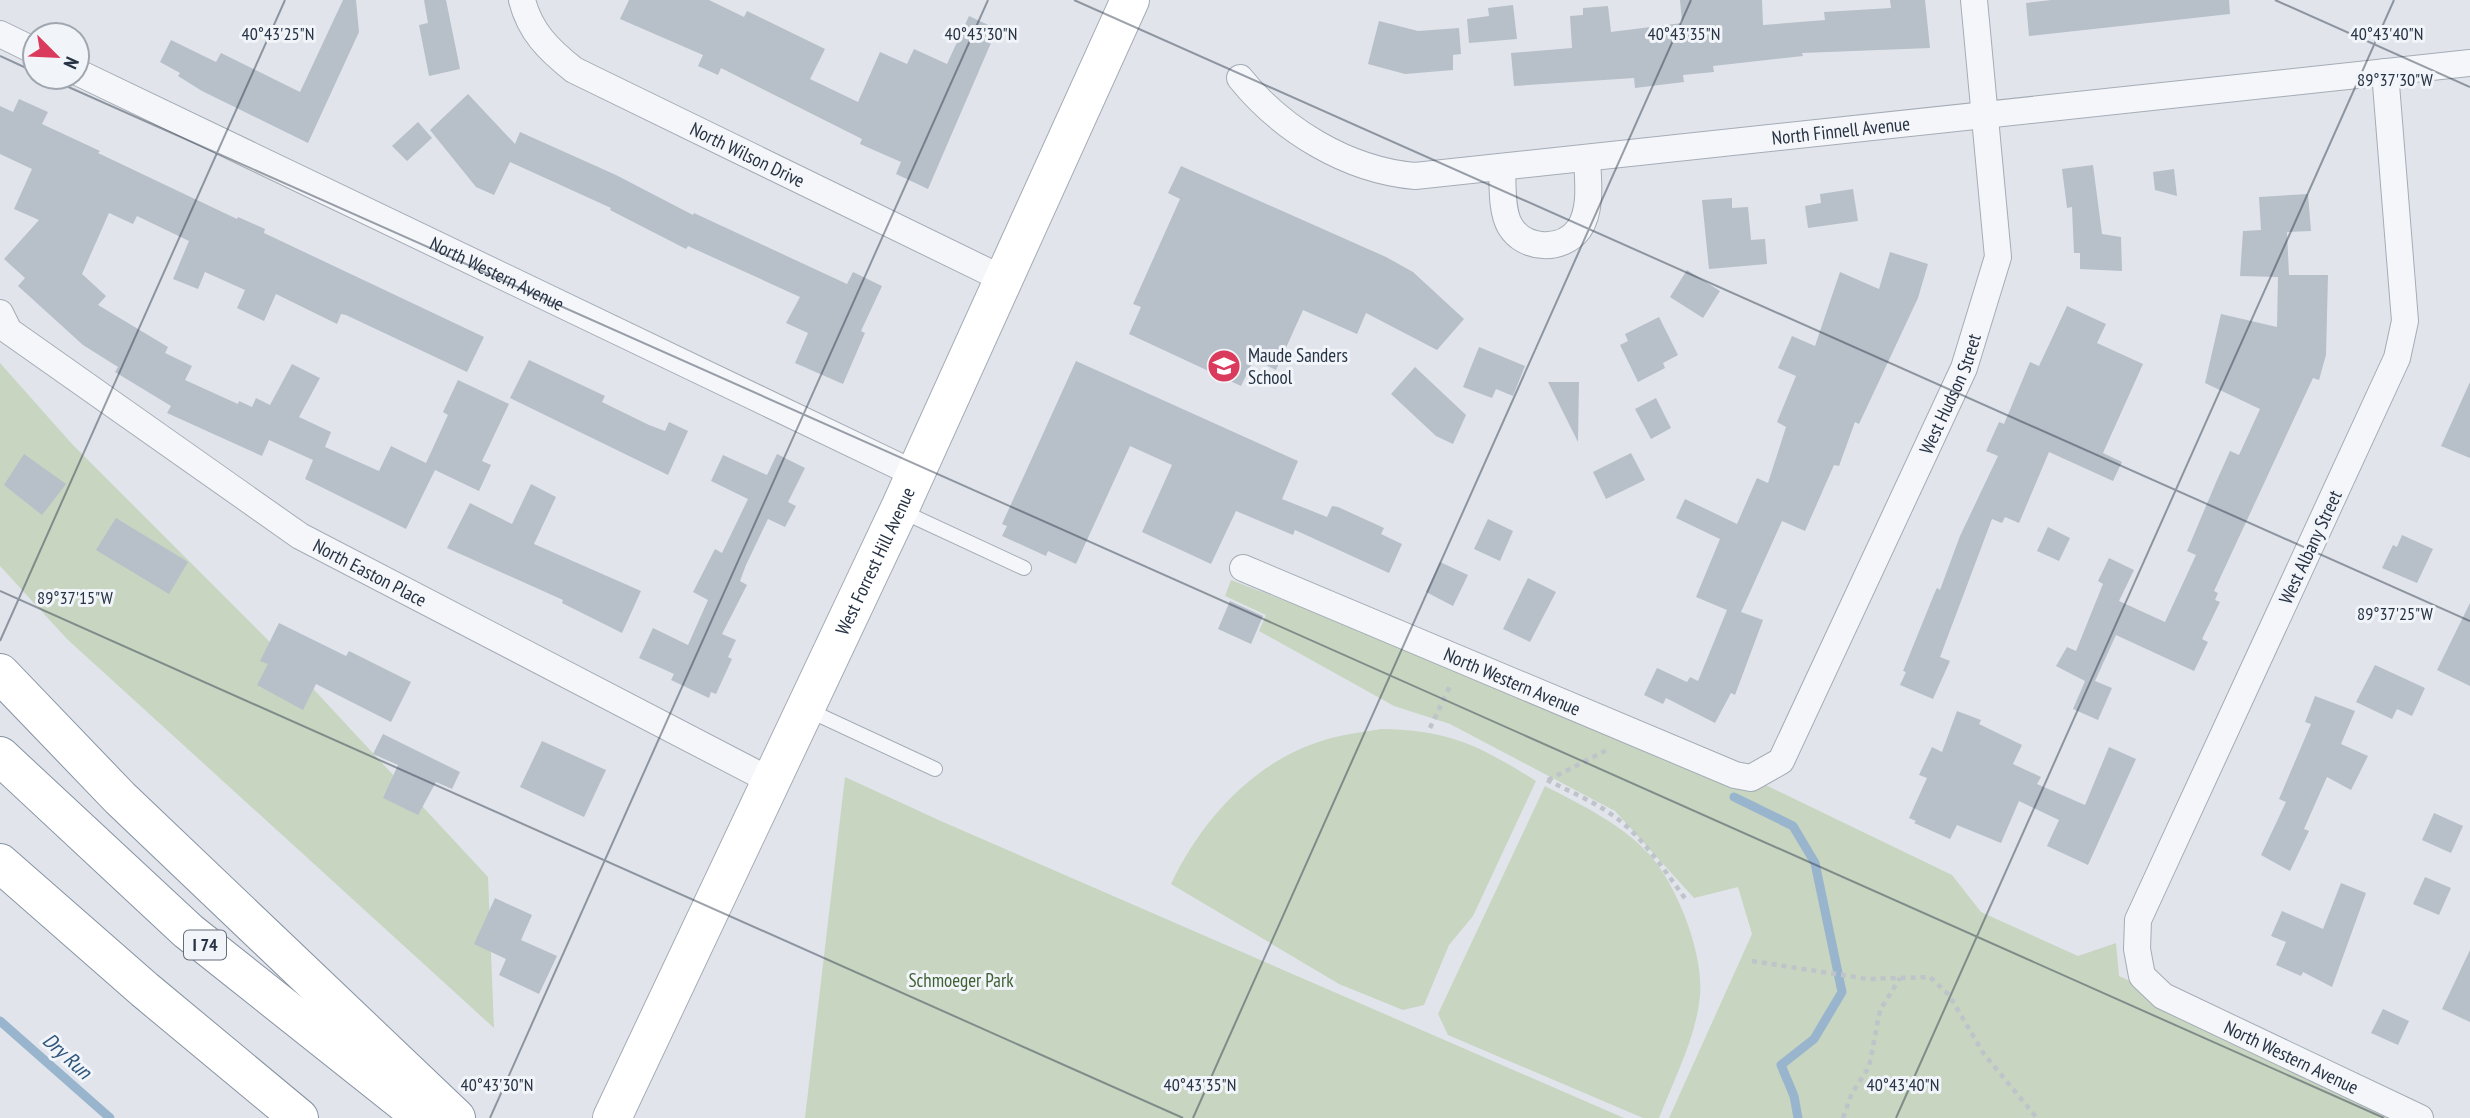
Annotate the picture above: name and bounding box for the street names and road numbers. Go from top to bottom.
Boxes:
street label: North Finnell Avenue [1771,111,1911,150]
street label: North Wilson Drive [686,116,809,193]
street label: North Western Avenue [426,231,568,316]
street label: West Hudson Street [1914,330,1986,458]
street label: West Forrest Hill Avenue [830,483,920,639]
street label: West Albany Street [2273,486,2347,608]
street label: North Easton Place [309,533,431,612]
street label: North Western Avenue [1440,642,1584,721]
road number: I 74 [184,930,226,960]
street label: North Western Avenue [2220,1015,2363,1099]

